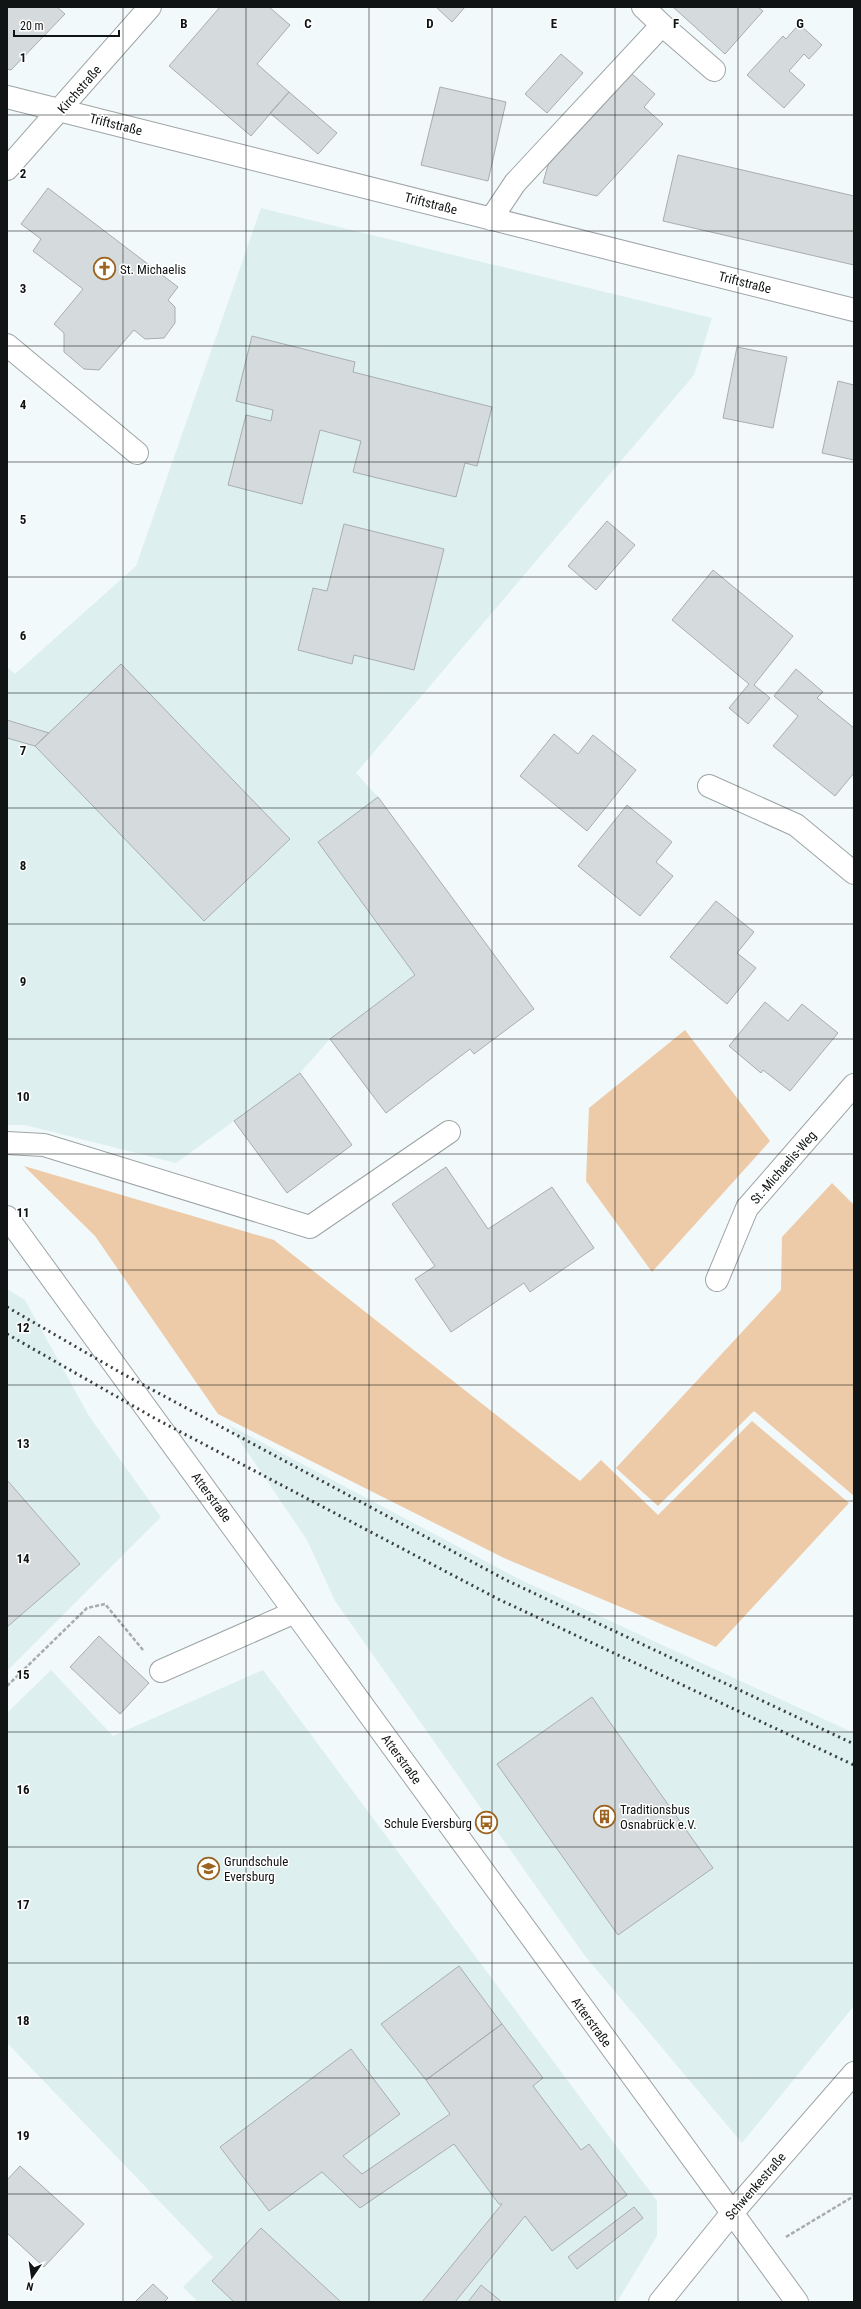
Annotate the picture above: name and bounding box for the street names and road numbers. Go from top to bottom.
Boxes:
street label: Kirchstraße [54,62,104,116]
street label: Triftstraße [88,111,144,138]
street label: Triftstraße [403,190,459,217]
street label: Triftstraße [717,269,773,296]
street label: St.-Michaelis-Weg [748,1128,819,1207]
street label: Atterstraße [189,1470,235,1525]
street label: Atterstraße [379,1732,425,1787]
street label: Atterstraße [569,1995,615,2050]
street label: Schwenkestraße [722,2150,789,2223]

